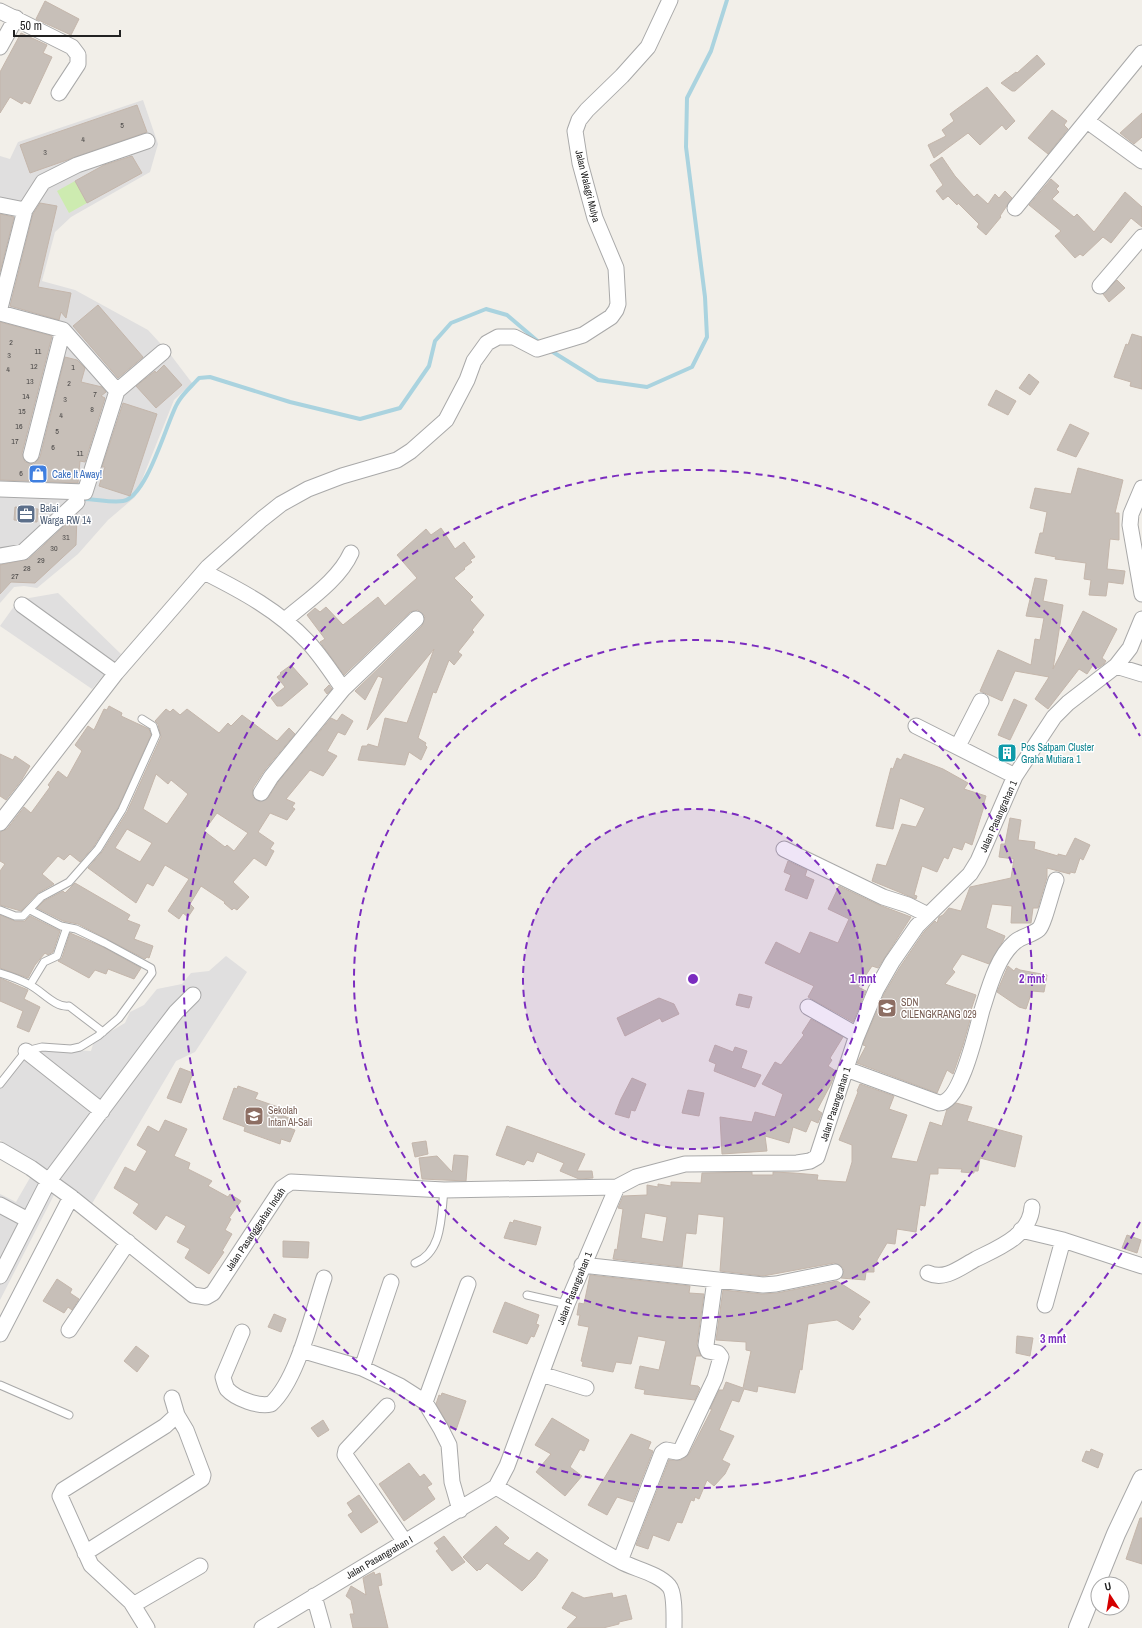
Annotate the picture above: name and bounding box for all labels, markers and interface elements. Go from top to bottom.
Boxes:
scale bar [14,12,120,38]
text: 50 m [20,18,42,34]
house number: 5 [120,120,124,130]
house number: 4 [81,134,85,144]
house number: 3 [43,147,47,157]
street label: Jalan Walagri Mulya [572,149,603,224]
house number: 2 [9,337,13,347]
house number: 11 [35,346,42,356]
house number: 3 [7,350,11,360]
house number: 12 [30,361,38,371]
house number: 1 [71,362,75,372]
house number: 4 [6,364,10,374]
house number: 13 [26,376,34,386]
house number: 2 [67,378,71,388]
house number: 7 [93,389,97,399]
house number: 14 [22,391,30,401]
house number: 3 [63,394,67,404]
house number: 8 [90,404,94,414]
house number: 15 [18,406,26,416]
house number: 4 [59,410,63,420]
house number: 16 [15,421,23,431]
house number: 5 [55,426,59,436]
house number: 17 [11,436,19,446]
house number: 6 [51,442,55,452]
house number: 11 [77,448,84,458]
shop icon: Cake It Away! [27,463,49,485]
house number: 6 [19,468,23,478]
place label: Cake It Away! [52,468,102,481]
place label: Balai Warga RW 14 [40,502,91,527]
office icon: Balai Warga RW 14 [15,503,37,525]
house number: 31 [62,532,70,542]
house number: 30 [50,543,58,553]
house number: 29 [37,555,45,565]
house number: 28 [23,563,31,573]
house number: 27 [11,571,19,581]
place label: Pos Satpam Cluster Graha Mutiara 1 [1021,741,1094,766]
building icon: Pos Satpam Cluster Graha Mutiara 1 [996,742,1018,764]
street label: Jalan Pasangrahan 1 [977,778,1020,854]
text: 1 mnt [850,971,877,987]
text: 2 mnt [1019,971,1046,987]
centre of rings [686,972,700,986]
place label: SDN CILENGKRANG 029 [901,996,977,1021]
school or university icon: SDN CILENGKRANG 029 [876,997,898,1019]
street label: Jalan Pasangrahan 1 [817,1065,854,1143]
place label: Sekolah Intan Al-Sali [268,1104,312,1129]
school or university icon: Sekolah Intan Al-Sali [243,1105,265,1127]
street label: Jalan Pasanggrahan Indah [223,1185,288,1274]
street label: Jalan Pasangrahan 1 [554,1249,595,1327]
text: 3 mnt [1040,1331,1067,1347]
street label: Jalan Pasangrahan I [343,1533,415,1582]
north arrow [1090,1576,1130,1616]
text: U [1103,1579,1113,1594]

